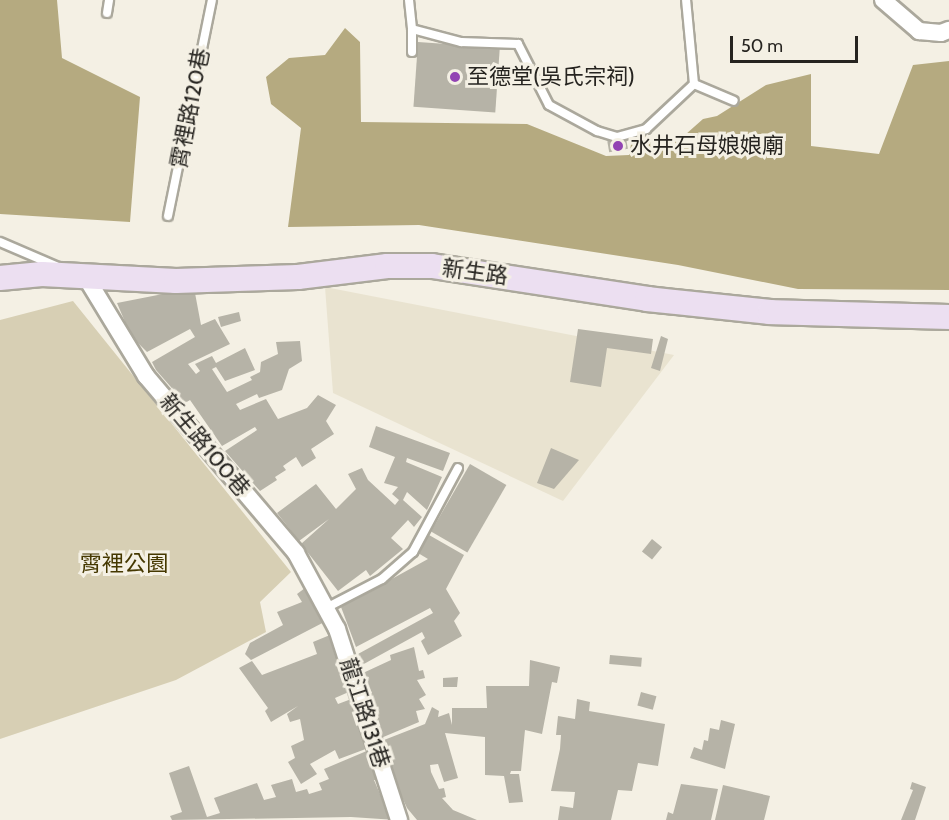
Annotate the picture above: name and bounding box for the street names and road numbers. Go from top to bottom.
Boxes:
street label: 霄裡路120巷 [165,46,215,170]
street label: 新生路 [440,254,510,290]
street label: 新生路100巷 [154,388,256,502]
street label: 龍江路131巷 [335,655,395,771]

